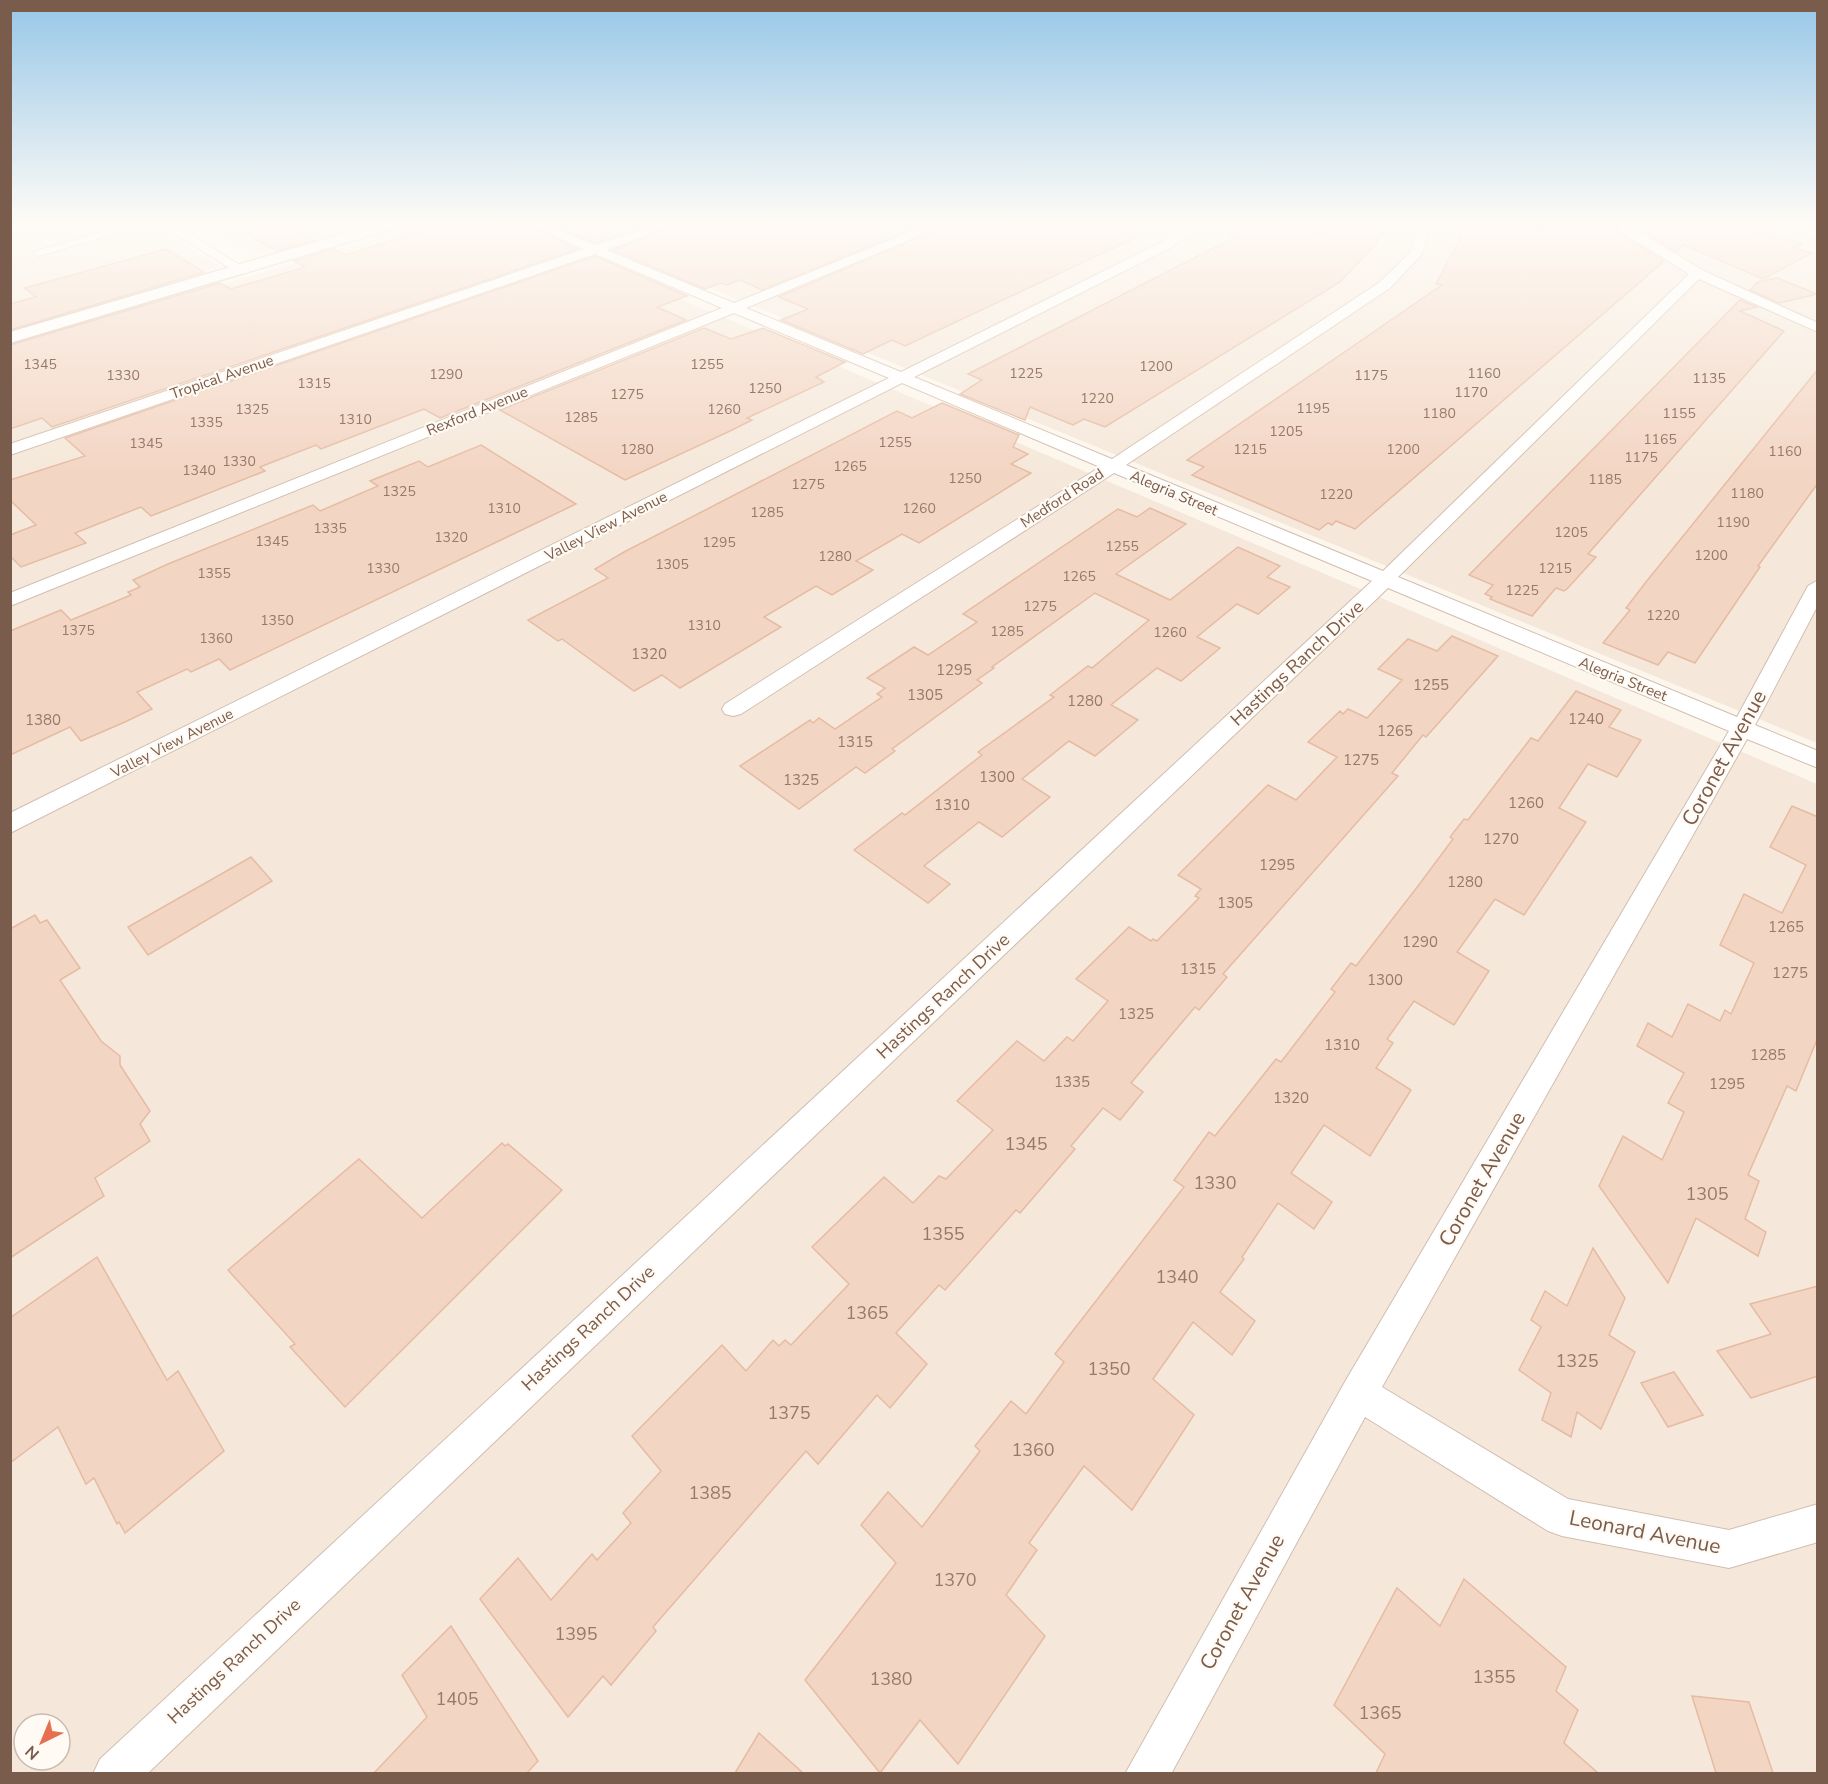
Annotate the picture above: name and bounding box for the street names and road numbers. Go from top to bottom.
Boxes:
street label: Tropical Avenue [168,350,276,404]
street label: Rexford Avenue [423,382,531,440]
street label: Medford Road [1017,464,1107,532]
street label: Alegria Street [1127,465,1222,521]
street label: Valley View Avenue [540,486,671,566]
street label: Hastings Ranch Drive [1225,595,1369,731]
street label: Alegria Street [1576,652,1671,706]
street label: Coronet Avenue [1675,685,1773,831]
street label: Valley View Avenue [106,703,237,783]
street label: Hastings Ranch Drive [871,928,1015,1064]
street label: Coronet Avenue [1432,1106,1532,1252]
street label: Hastings Ranch Drive [516,1260,660,1396]
street label: Leonard Avenue [1567,1504,1723,1560]
street label: Coronet Avenue [1193,1529,1291,1675]
street label: Hastings Ranch Drive [162,1593,306,1729]

